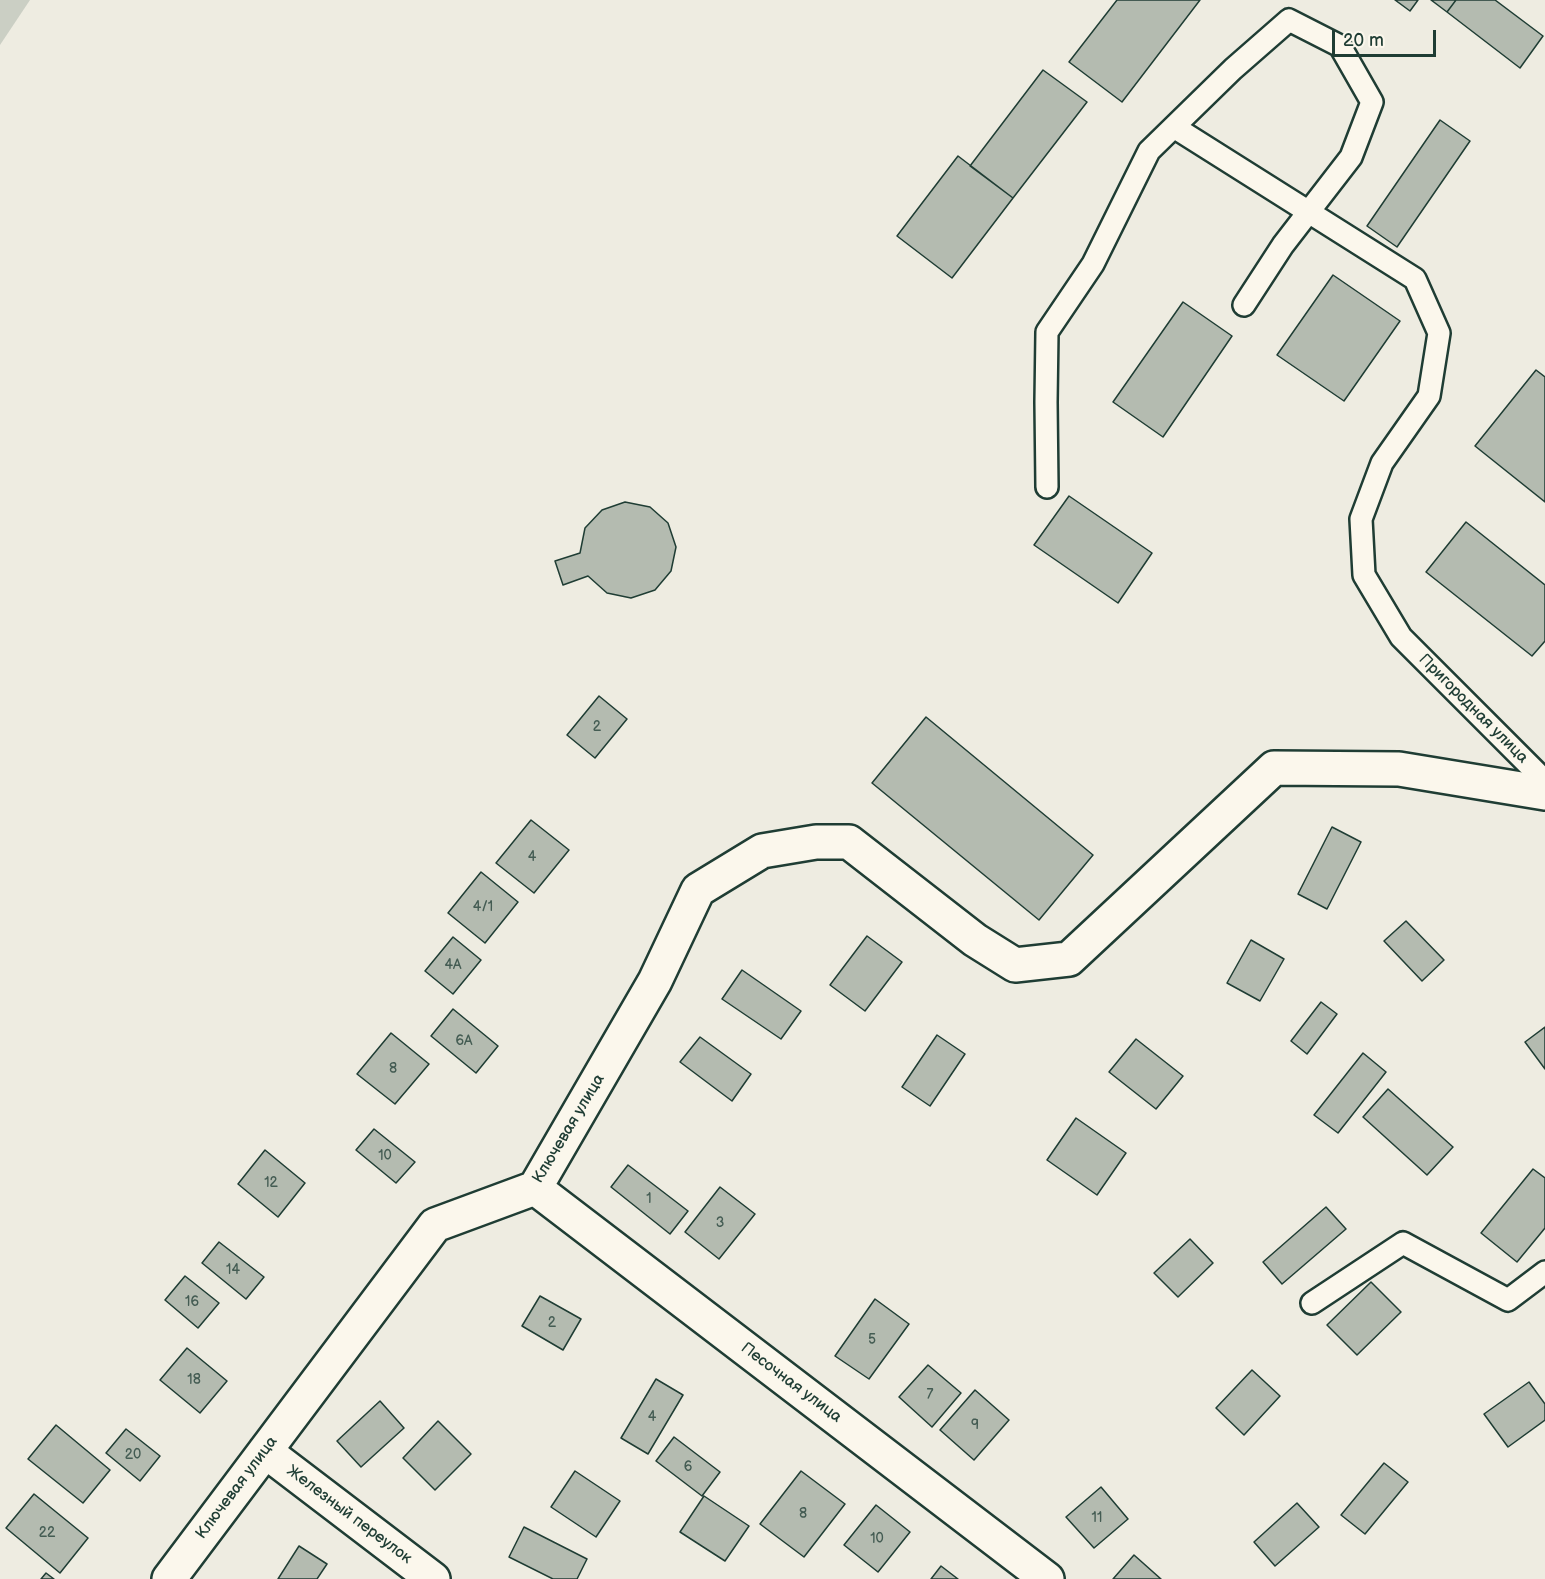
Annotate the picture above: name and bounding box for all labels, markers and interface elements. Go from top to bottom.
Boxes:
scale bar [1335,18,1438,56]
text: 20 m [1343,30,1384,51]
street label: Пригородная улица [1414,650,1532,768]
house number: 2 [593,719,601,735]
house number: 4 [528,849,536,865]
house number: 4/1 [473,899,493,915]
house number: 4А [444,957,462,973]
house number: 6А [455,1033,473,1049]
house number: 8 [389,1061,397,1077]
street label: Ключевая улица [529,1071,609,1187]
house number: 10 [378,1148,392,1164]
house number: 12 [264,1175,278,1191]
house number: 1 [646,1191,652,1207]
house number: 3 [716,1215,724,1231]
house number: 14 [226,1262,240,1278]
house number: 16 [185,1294,199,1310]
house number: 2 [548,1315,556,1331]
house number: 5 [868,1332,876,1348]
street label: Песочная улица [737,1339,845,1427]
house number: 18 [187,1372,201,1388]
house number: 7 [927,1387,933,1403]
house number: 4 [648,1409,656,1425]
house number: 9 [971,1417,979,1433]
street label: Ключевая улица [192,1433,282,1543]
house number: 20 [125,1447,141,1463]
house number: 6 [684,1459,692,1475]
street label: Железный переулок [282,1462,416,1568]
house number: 8 [799,1506,807,1522]
house number: 11 [1092,1510,1102,1526]
house number: 22 [39,1525,55,1541]
house number: 10 [870,1531,884,1547]

